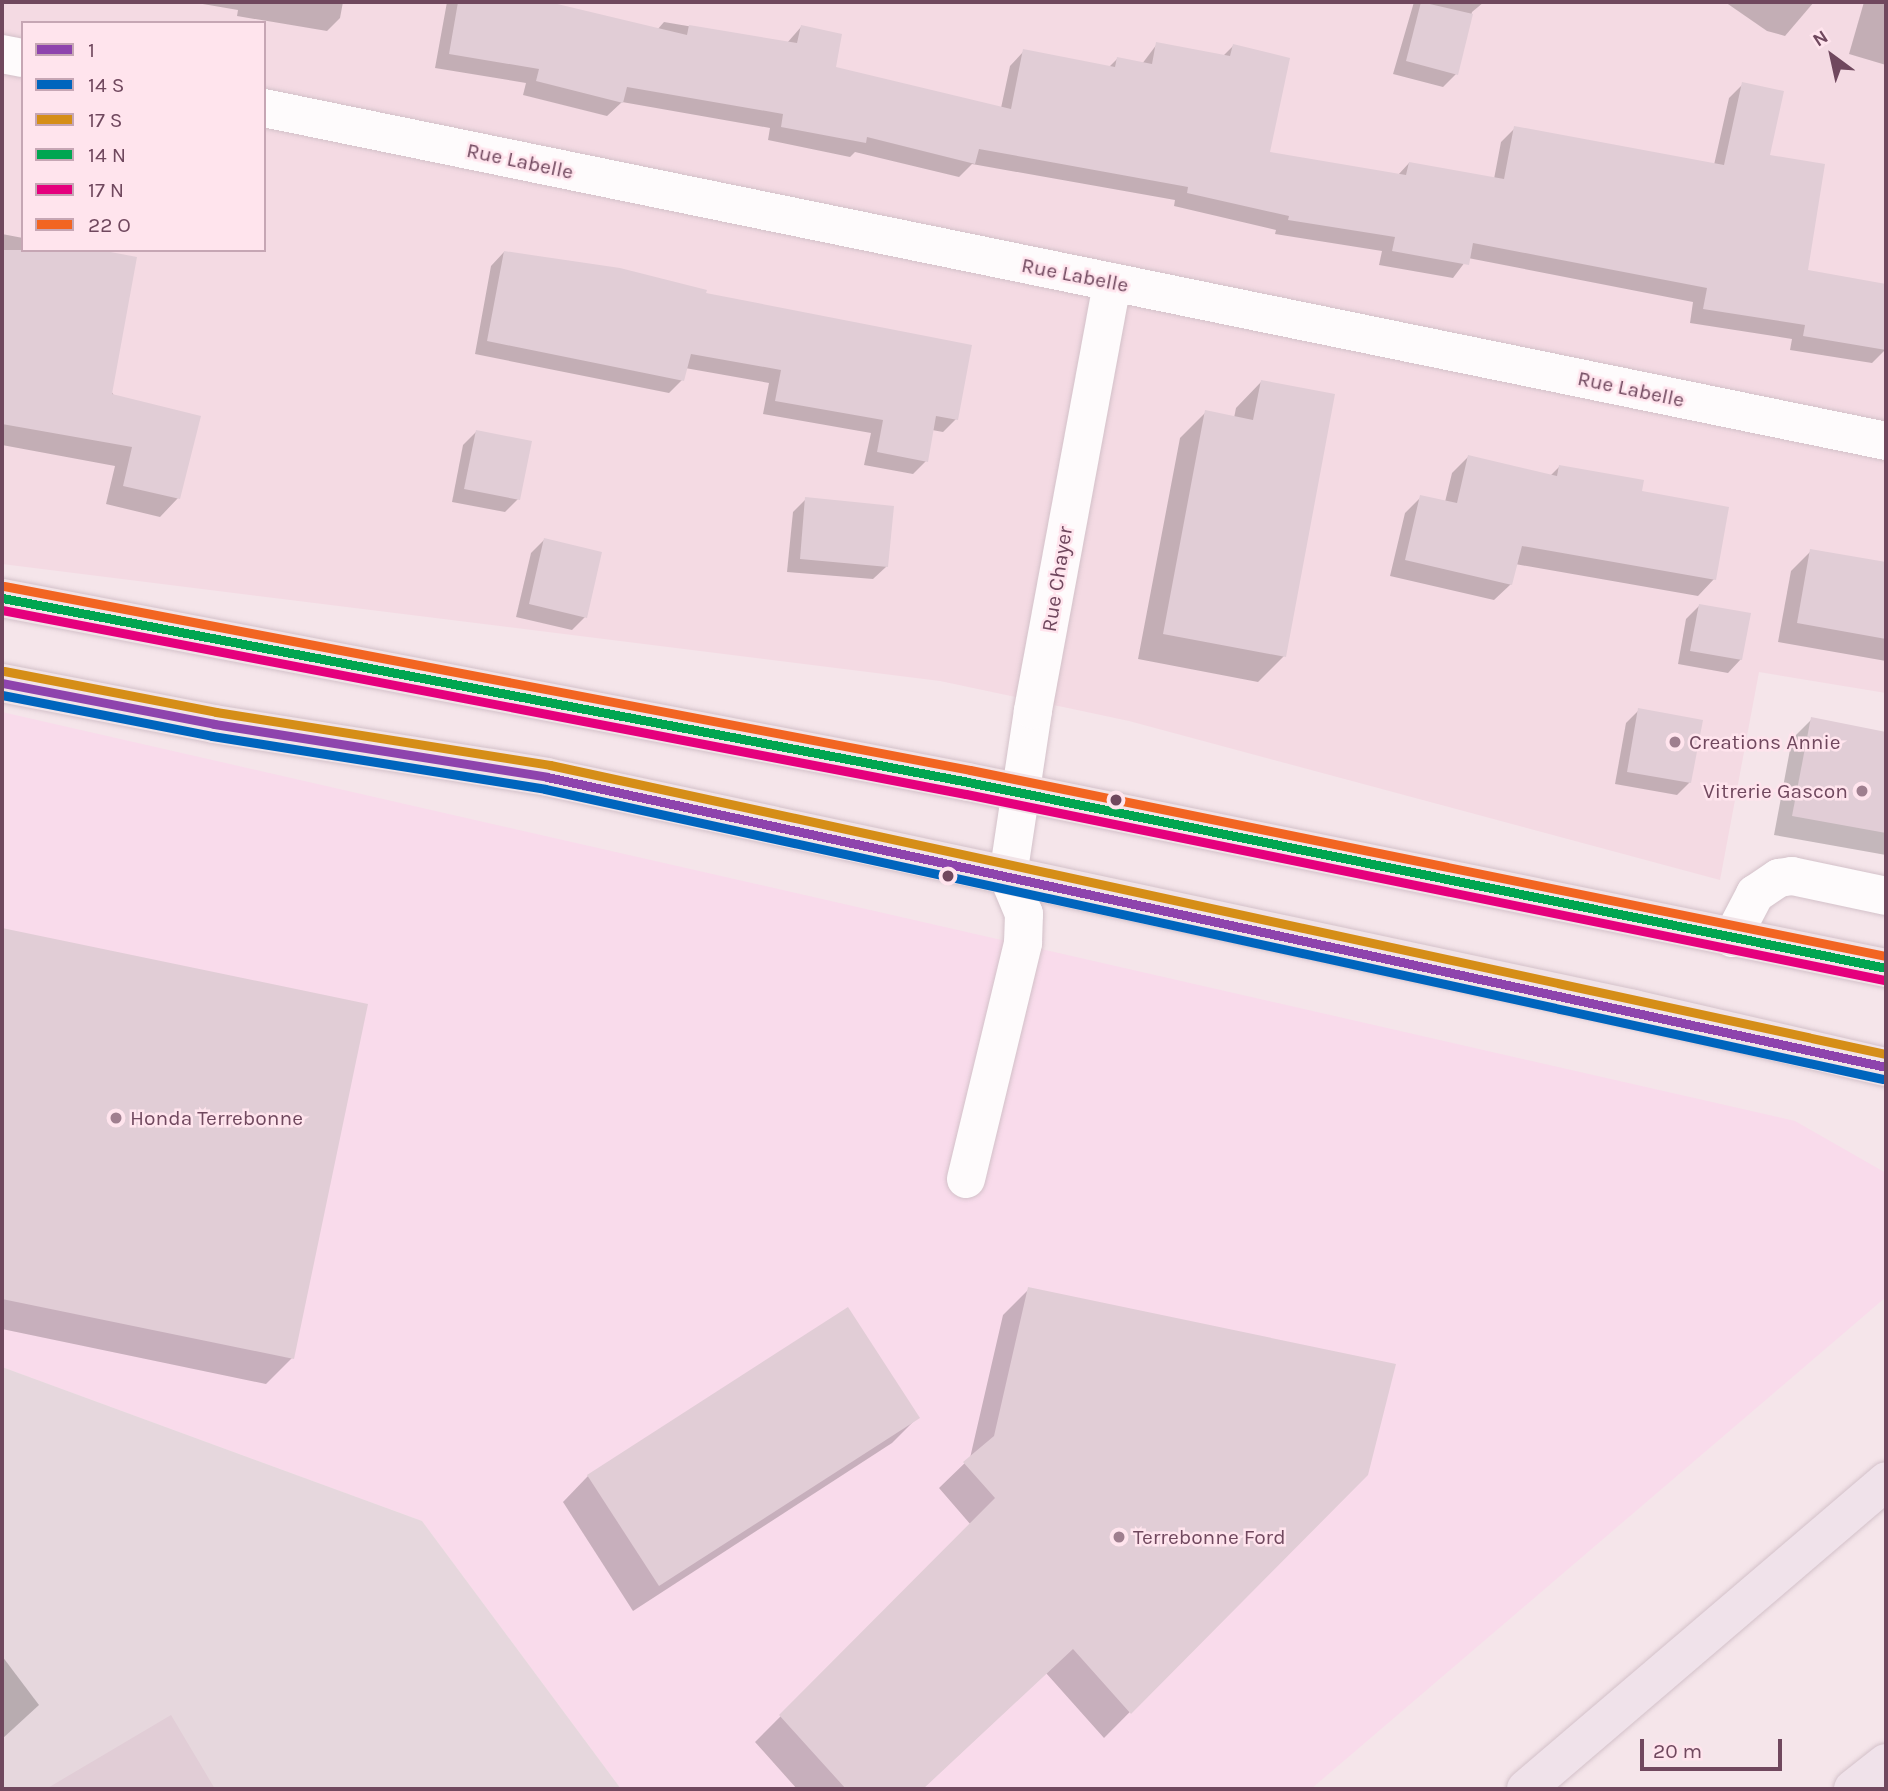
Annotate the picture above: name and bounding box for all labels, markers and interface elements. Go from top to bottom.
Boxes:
legend [21,21,266,252]
north arrow [1797,21,1867,91]
text: N [1809,25,1832,51]
text: 1 [88,38,95,62]
text: 14 S [88,73,124,97]
text: 17 S [88,108,122,132]
street label: Rue Labelle [464,137,576,185]
text: 14 N [88,143,126,167]
text: 17 N [88,178,124,202]
text: 22 O [88,213,131,237]
street label: Rue Labelle [1019,252,1131,298]
street label: Rue Labelle [1575,365,1687,413]
street label: Rue Chayer [1036,524,1078,634]
place label: Creations Annie [1689,729,1841,755]
marker: Creations Annie [1667,734,1683,750]
place label: Vitrerie Gascon [1703,778,1848,804]
marker: Vitrerie Gascon [1854,783,1870,799]
unlabelled marker [1109,793,1123,807]
unlabelled marker [941,869,955,883]
place label: Honda Terrebonne [130,1105,303,1131]
marker: Honda Terrebonne [108,1110,124,1126]
place label: Terrebonne Ford [1133,1524,1286,1550]
marker: Terrebonne Ford [1111,1529,1127,1545]
scale bar [1643,1724,1785,1768]
text: 20 m [1653,1739,1702,1763]

